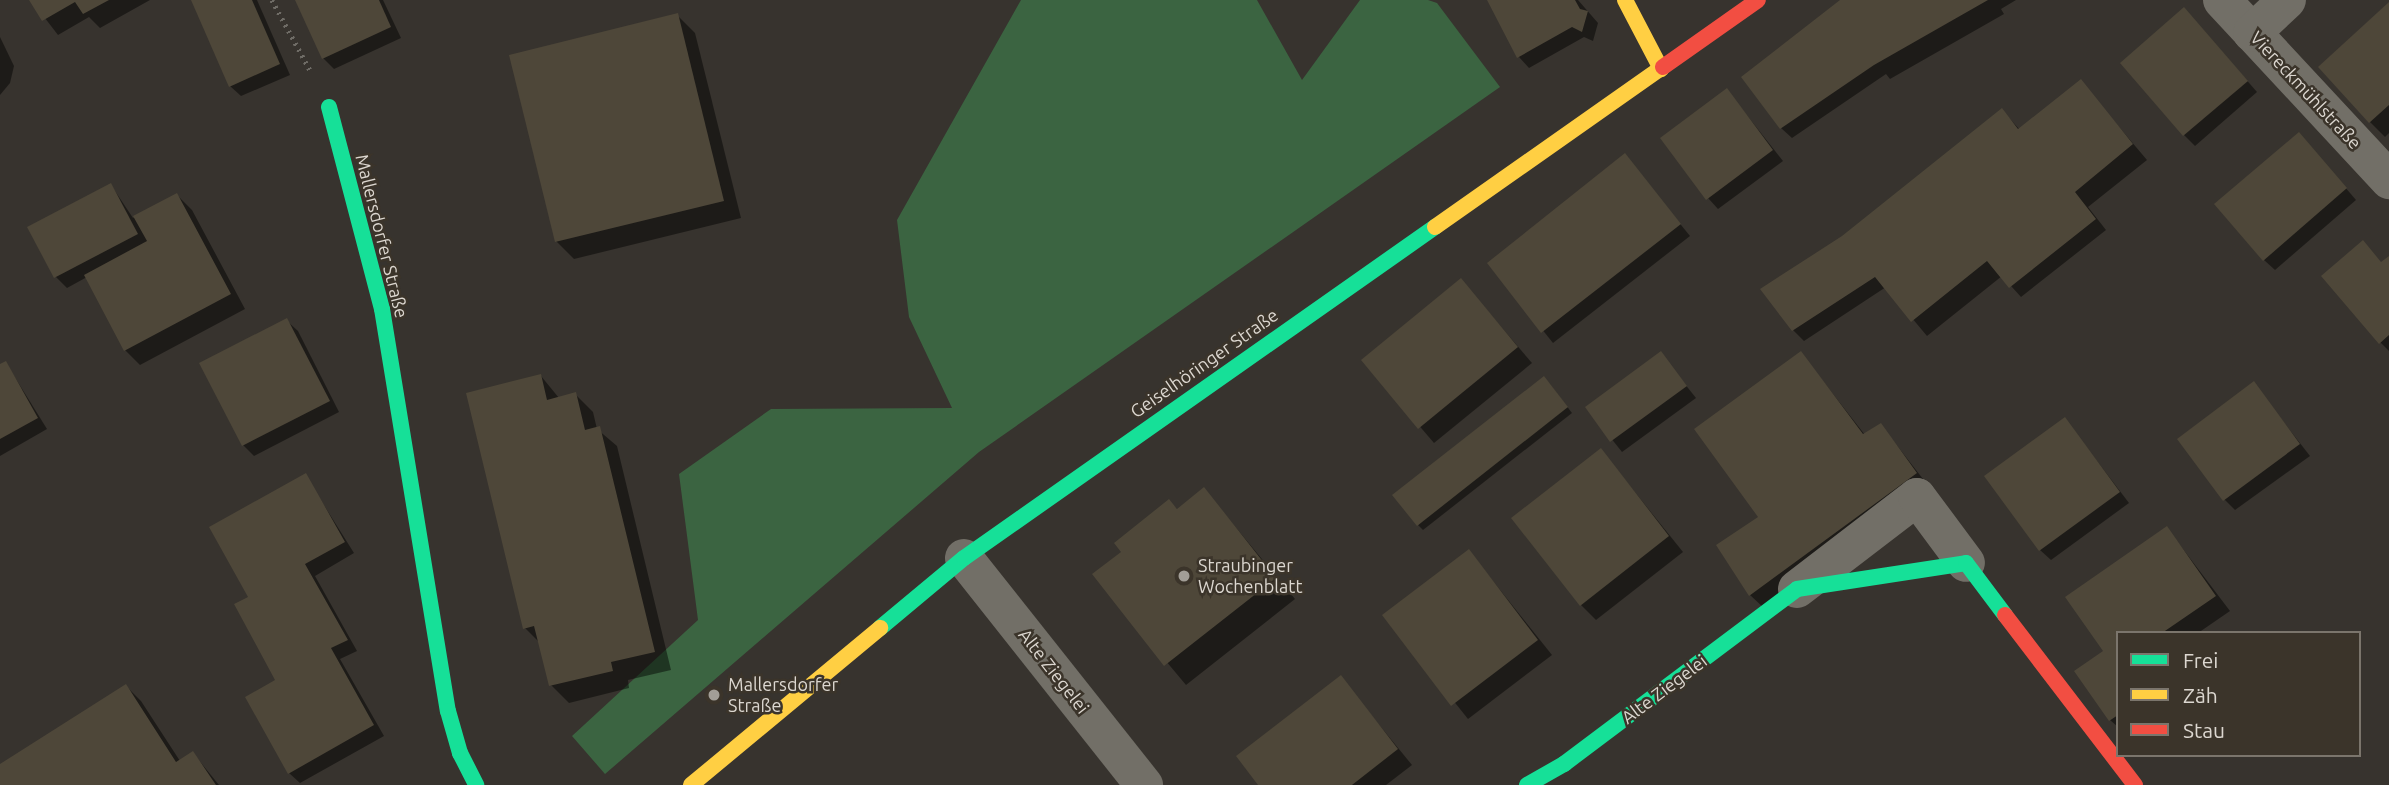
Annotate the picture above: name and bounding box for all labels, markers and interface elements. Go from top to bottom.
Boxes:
street label: Viereckmühlstraße [2246,27,2366,153]
street label: Mallersdorfer Straße [351,152,413,320]
street label: Geiselhöringer Straße [1126,304,1282,422]
place label: Straubinger Wochenblatt [1198,555,1302,598]
marker: Straubinger Wochenblatt [1176,568,1192,584]
street label: Alte Ziegelei [1014,624,1094,718]
legend [2116,631,2361,757]
text: Frei [2183,648,2218,672]
street label: Alte Ziegelei [1617,650,1711,728]
place label: Mallersdorfer Straße [728,674,838,716]
text: Zäh [2183,683,2218,707]
marker: Mallersdorfer Straße [706,687,722,703]
text: Stau [2183,718,2225,742]

